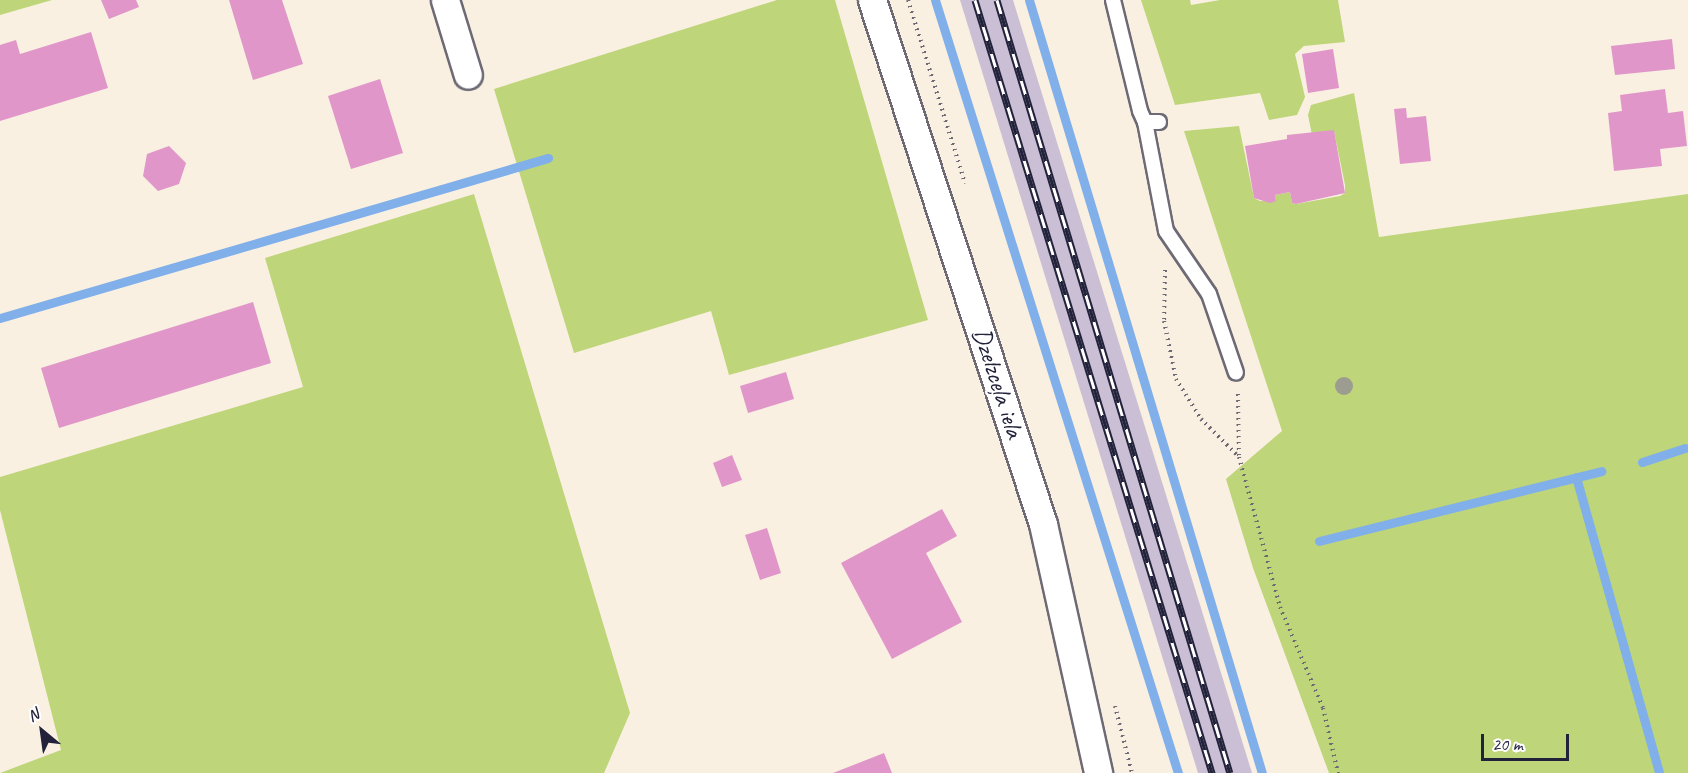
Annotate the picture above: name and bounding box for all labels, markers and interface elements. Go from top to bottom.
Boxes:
street label: Dzelzceļa iela [966,324,1030,442]
north arrow [12,701,72,761]
text: N [24,704,42,726]
scale bar [1484,722,1572,760]
text: 20 m [1492,733,1523,755]

